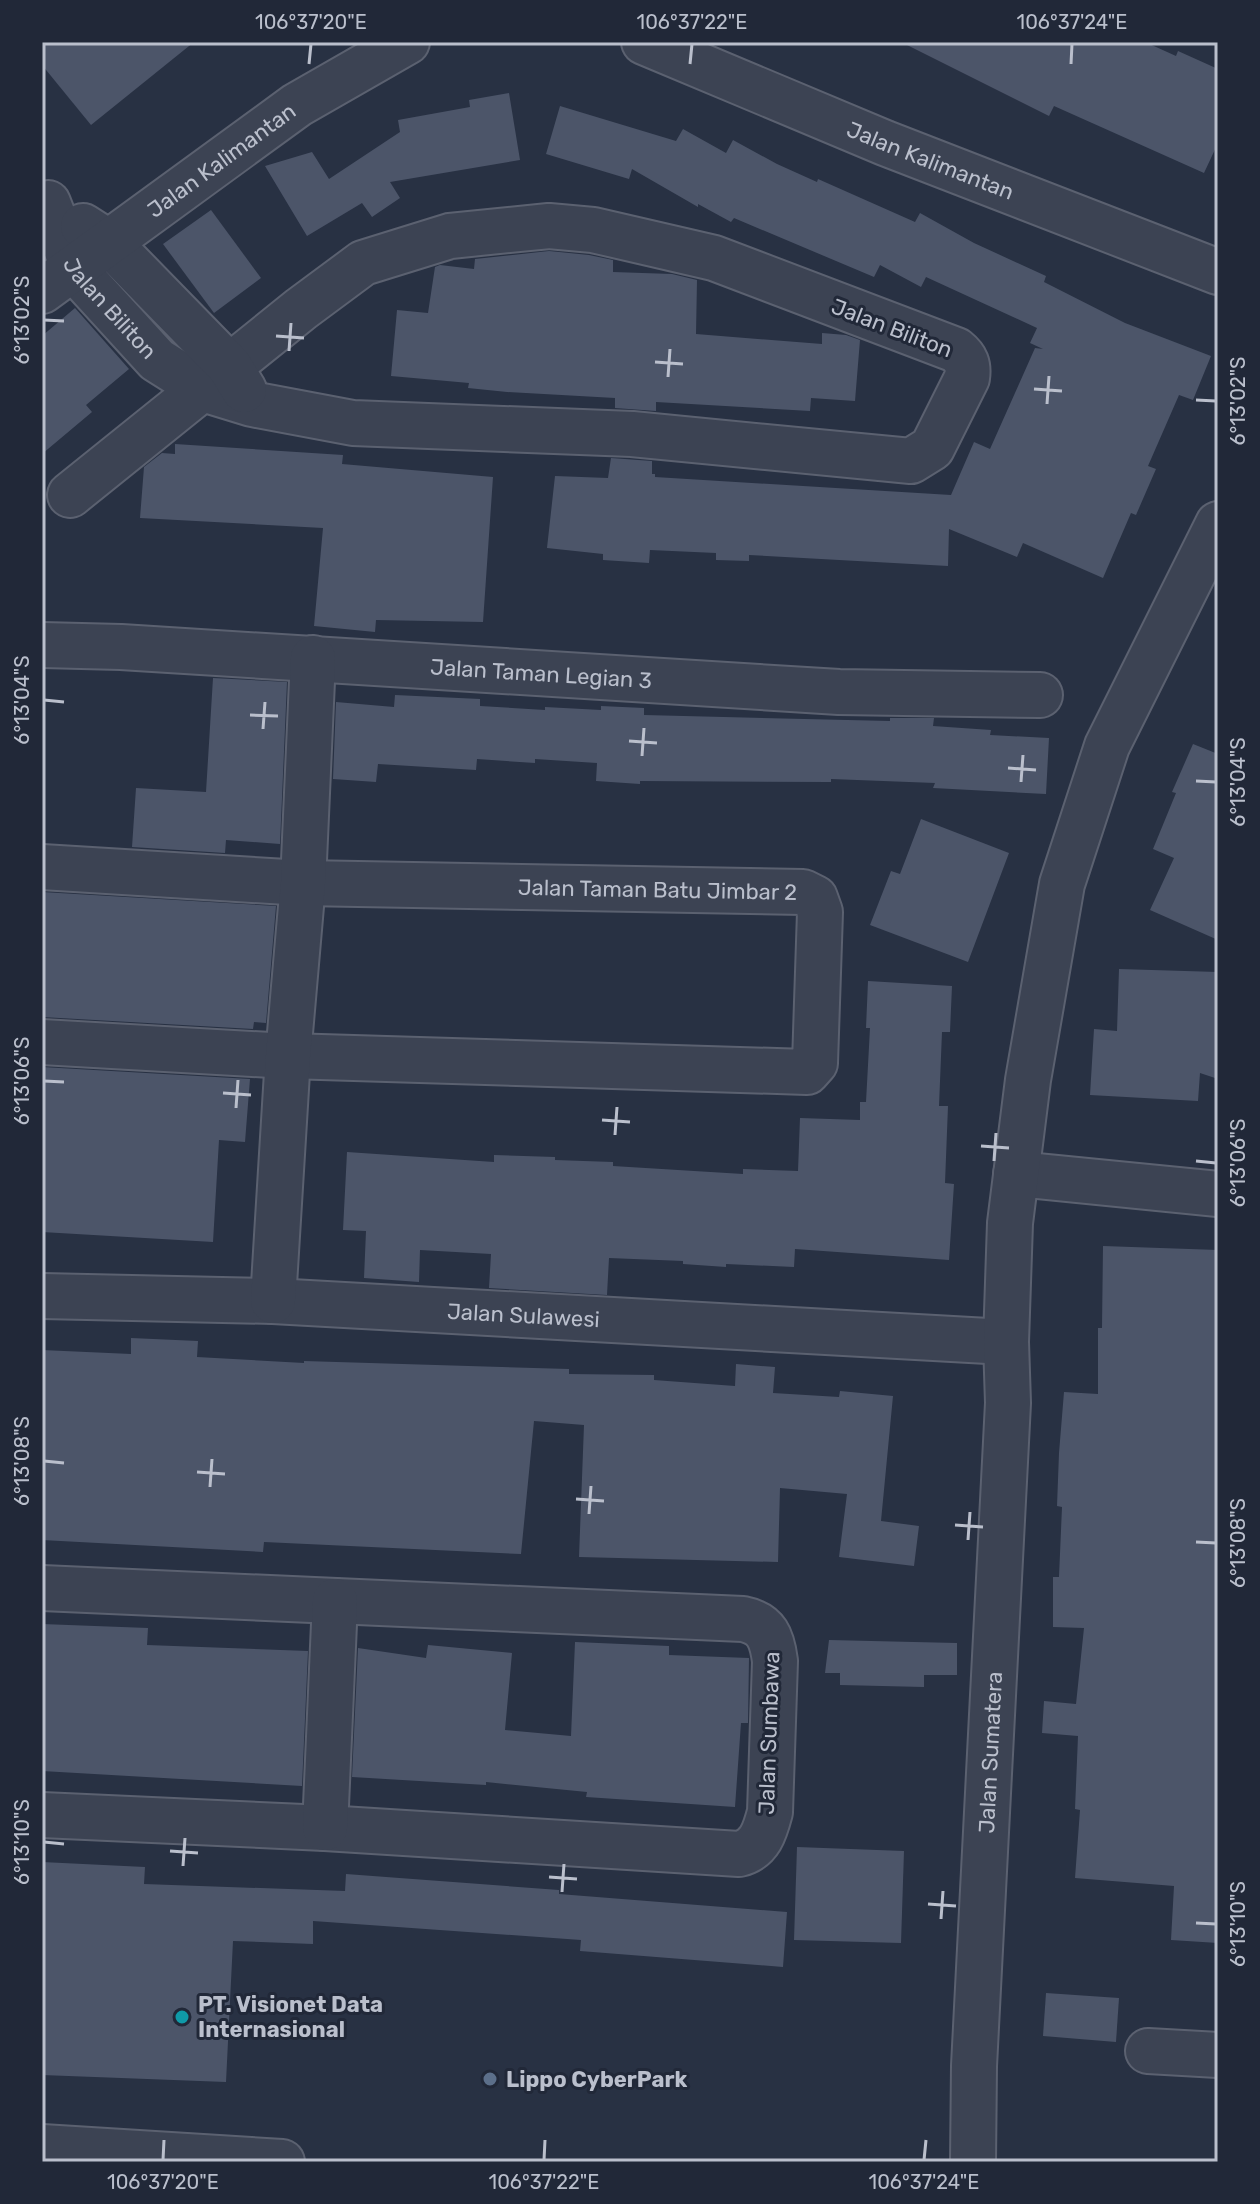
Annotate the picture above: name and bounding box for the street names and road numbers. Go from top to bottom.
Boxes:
street label: Jalan Kalimantan [142,97,301,223]
street label: Jalan Kalimantan [843,115,1018,205]
street label: Jalan Biliton [58,254,163,364]
street label: Jalan Biliton [828,293,956,363]
street label: Jalan Taman Legian 3 [429,653,653,694]
street label: Jalan Taman Batu Jimbar 2 [518,873,797,905]
street label: Jalan Sulawesi [446,1297,601,1333]
street label: Jalan Sumbawa [753,1651,785,1815]
street label: Jalan Sumatera [972,1671,1008,1834]

